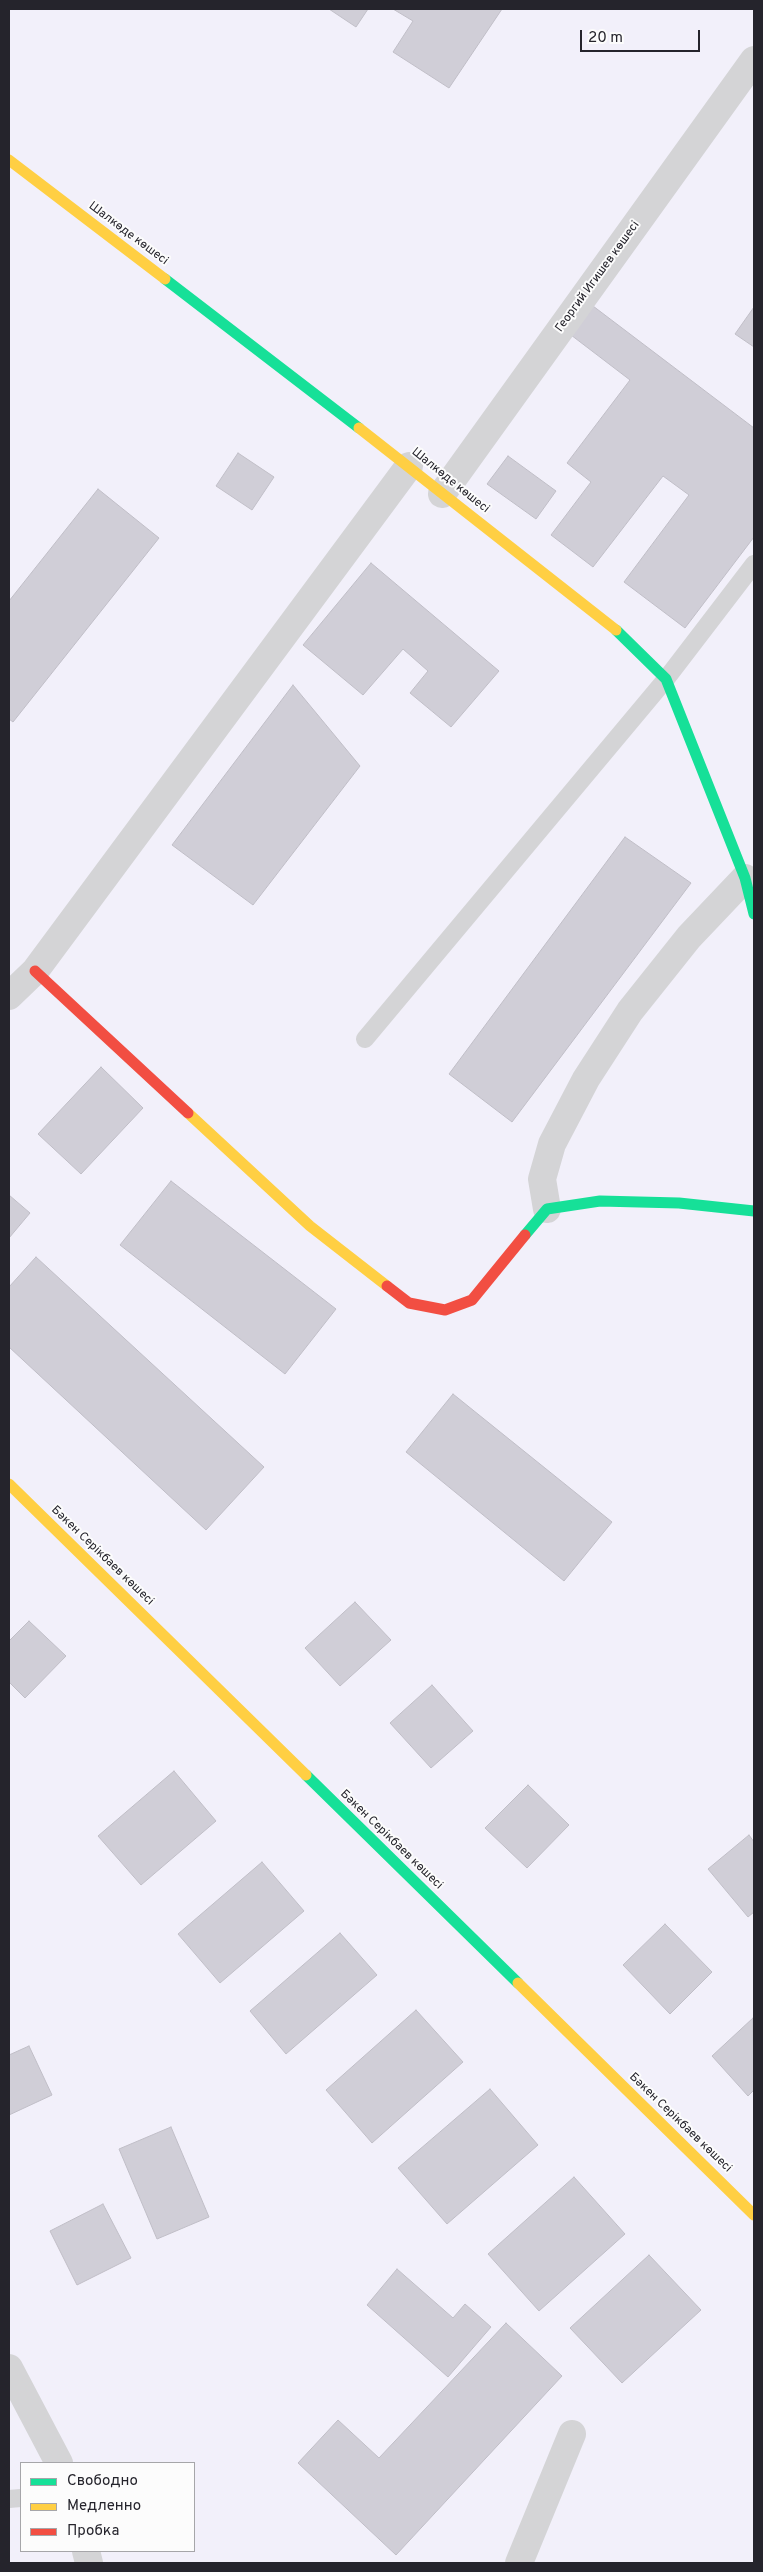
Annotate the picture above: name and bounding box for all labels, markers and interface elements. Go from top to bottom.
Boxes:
scale bar [583,20,703,52]
text: 20 m [588,29,623,48]
street label: Шалкөде көшесі [85,199,171,269]
street label: Георгий Игишев көшесі [553,219,643,335]
street label: Шалкөде көшесі [408,445,492,517]
street label: Бәкен Серікбаев көшесі [48,1503,156,1609]
street label: Бәкен Серікбаев көшесі [337,1787,445,1893]
street label: Бәкен Серікбаев көшесі [626,2070,734,2176]
legend [20,2462,195,2552]
text: Свободно [67,2472,138,2491]
text: Медленно [67,2497,141,2516]
text: Пробка [67,2522,119,2541]

